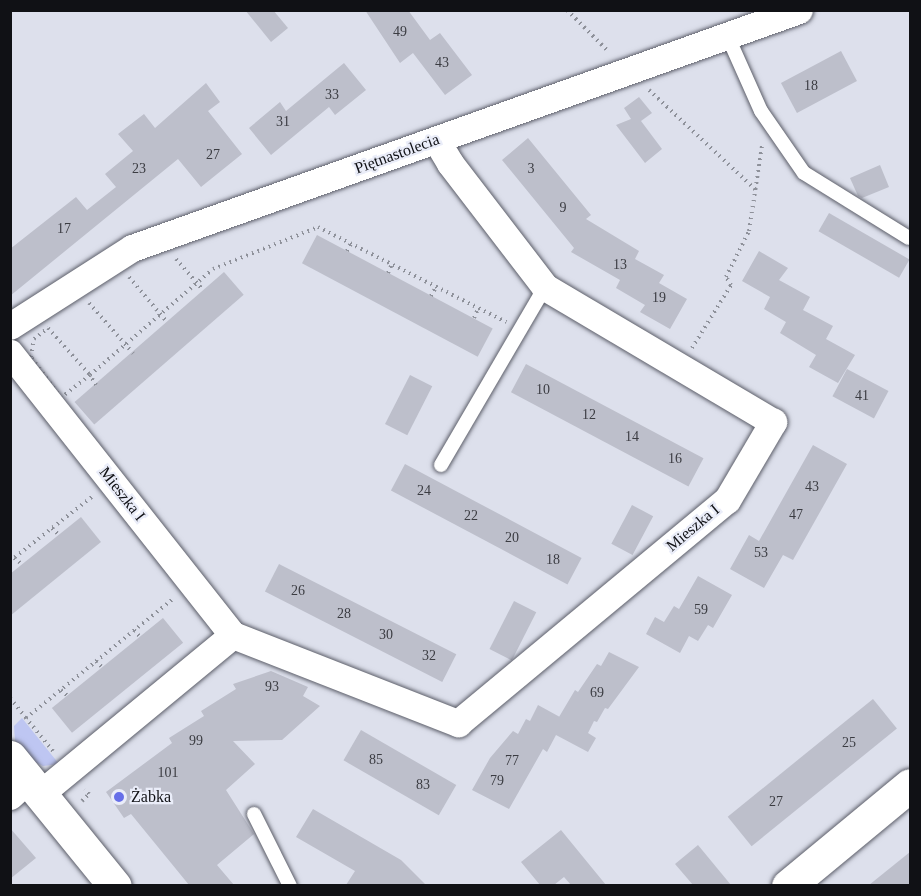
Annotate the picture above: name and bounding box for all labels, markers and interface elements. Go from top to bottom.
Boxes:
house number: 49 [393,24,407,40]
house number: 43 [435,55,449,71]
house number: 18 [804,78,818,94]
house number: 33 [325,87,339,103]
house number: 31 [276,114,290,130]
street label: Piętnastolecia [352,130,442,178]
house number: 27 [206,147,220,163]
house number: 23 [132,161,146,177]
house number: 3 [528,161,534,177]
house number: 9 [560,200,566,216]
house number: 17 [57,221,71,237]
house number: 13 [613,257,627,273]
house number: 19 [652,290,666,306]
house number: 10 [536,382,550,398]
house number: 41 [855,388,869,404]
house number: 12 [582,407,596,423]
house number: 14 [625,429,639,445]
house number: 16 [668,451,682,467]
street label: Mieszka I [95,463,149,525]
house number: 43 [805,479,819,495]
house number: 24 [417,483,431,499]
street label: Mieszka I [662,500,724,556]
house number: 47 [789,507,803,523]
house number: 22 [464,508,478,524]
house number: 20 [505,530,519,546]
house number: 53 [754,545,768,561]
house number: 18 [546,552,560,568]
house number: 26 [291,583,305,599]
house number: 59 [694,602,708,618]
house number: 28 [337,606,351,622]
house number: 30 [379,627,393,643]
house number: 32 [422,648,436,664]
house number: 93 [265,679,279,695]
house number: 69 [590,685,604,701]
house number: 99 [189,733,203,749]
house number: 25 [842,735,856,751]
house number: 85 [369,752,383,768]
house number: 77 [505,753,519,769]
house number: 101 [158,765,178,781]
house number: 79 [490,773,504,789]
house number: 83 [416,777,430,793]
place label: Żabka [131,787,171,807]
marker: Żabka [112,790,126,804]
house number: 27 [769,794,783,810]

